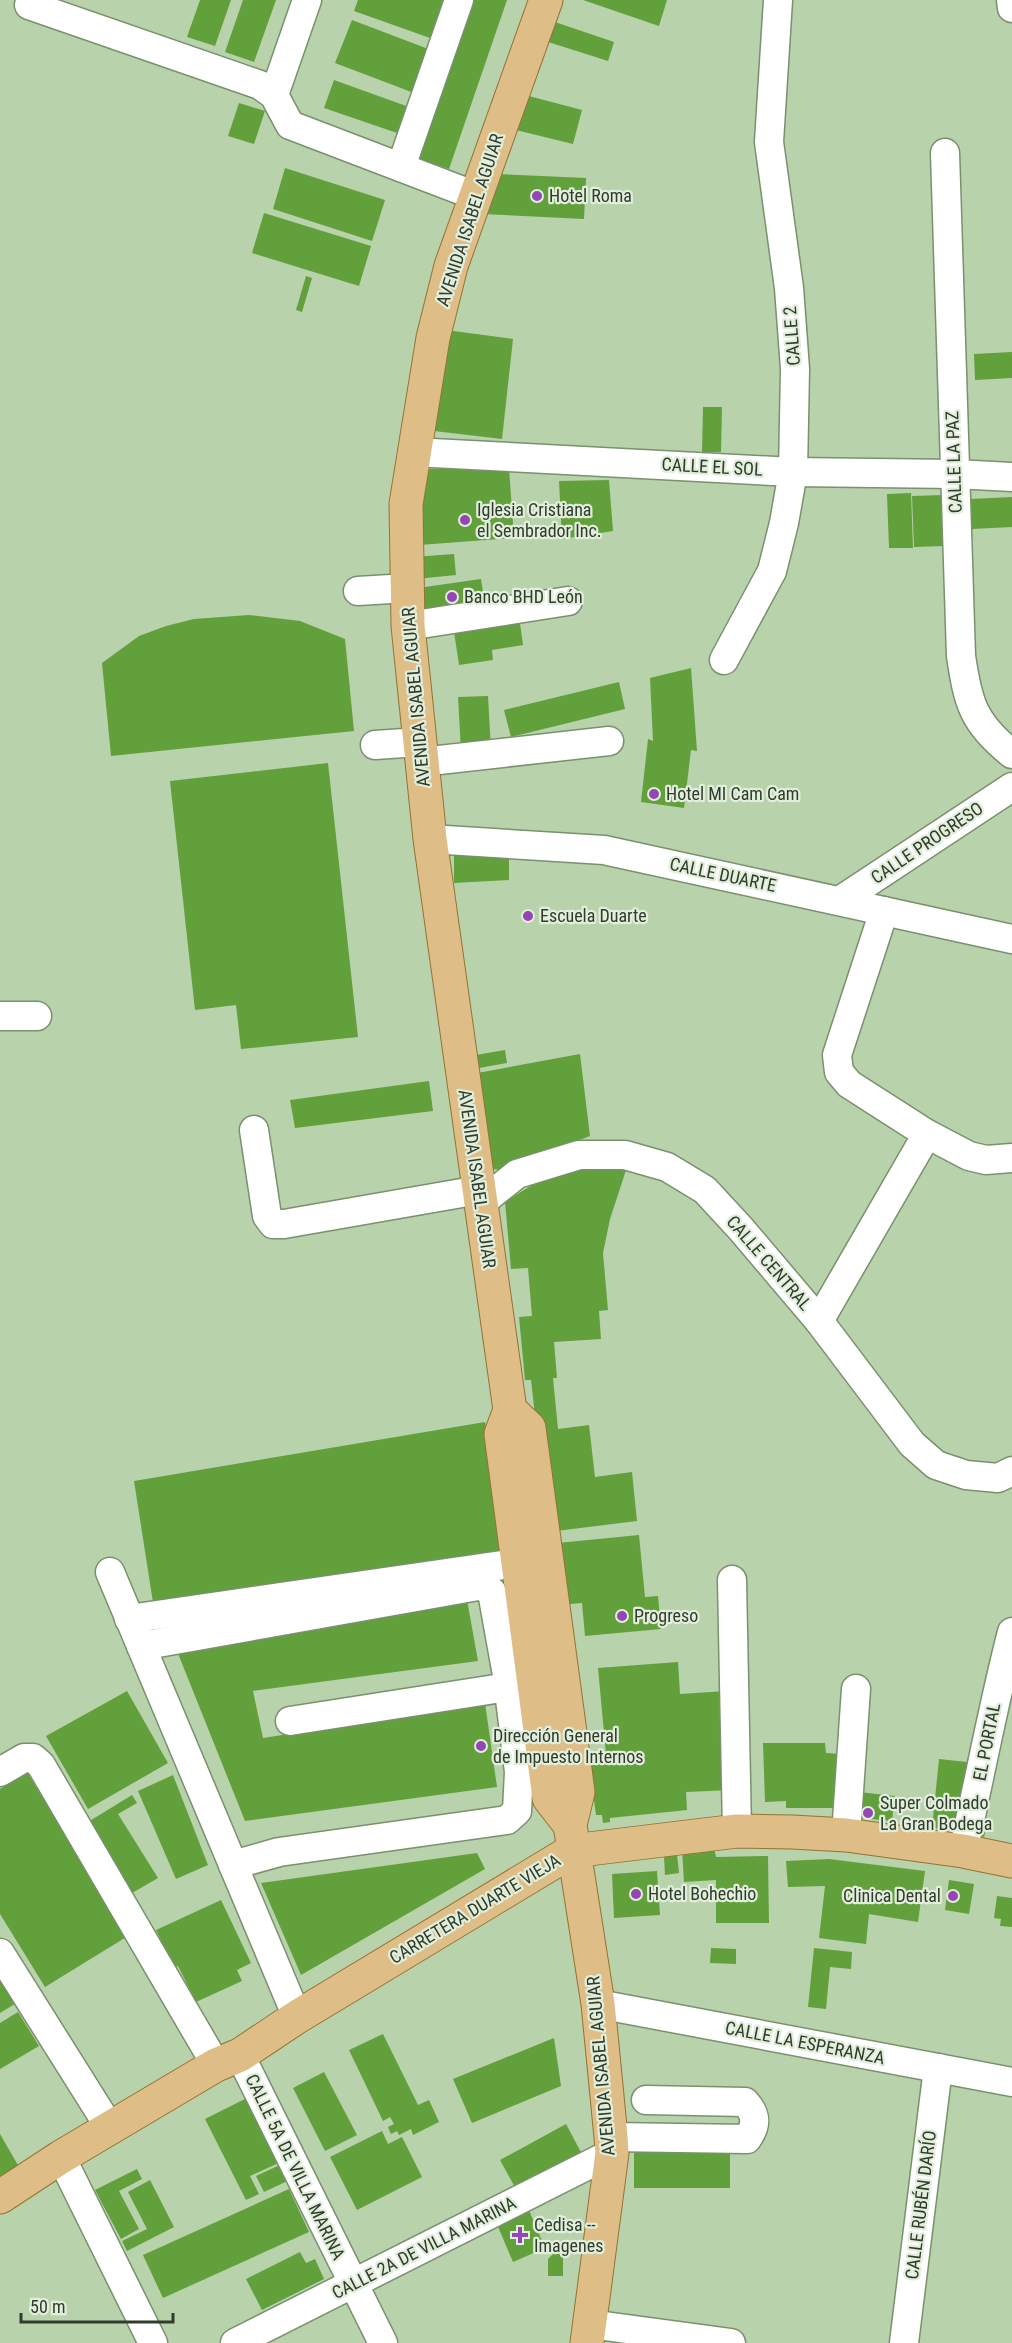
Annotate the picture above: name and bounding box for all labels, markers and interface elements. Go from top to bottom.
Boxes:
street label: AVENIDA ISABEL AGUIAR [432,130,507,309]
place label: Hotel Roma [549,185,632,206]
marker: Hotel Roma [530,189,544,203]
street label: CALLE 2 [779,305,804,367]
street label: CALLE LA PAZ [941,410,966,514]
street label: CALLE EL SOL [661,453,764,480]
place label: Iglesia Cristiana el Sembrador Inc. [477,499,602,541]
marker: Iglesia Cristiana el Sembrador Inc. [458,513,472,527]
place label: Banco BHD León [464,586,583,607]
marker: Banco BHD León [445,590,459,604]
street label: AVENIDA ISABEL AGUIAR [397,606,434,788]
place label: Hotel MI Cam Cam [666,783,799,804]
marker: Hotel MI Cam Cam [647,787,661,801]
street label: CALLE PROGRESO [867,797,987,888]
street label: CALLE DUARTE [668,853,778,896]
place label: Escuela Duarte [540,905,647,926]
marker: Escuela Duarte [521,909,535,923]
street label: AVENIDA ISABEL AGUIAR [455,1088,500,1270]
street label: CALLE CENTRAL [723,1211,817,1315]
place label: Progreso [634,1605,698,1626]
marker: Progreso [615,1609,629,1623]
street label: EL PORTAL [969,1701,1004,1783]
place label: Dirección General de Impuesto Internos [493,1725,644,1767]
marker: Dirección General de Impuesto Internos [474,1739,488,1753]
place label: Super Colmado La Gran Bodega [880,1792,992,1834]
marker: Super Colmado La Gran Bodega [861,1806,875,1820]
street label: CARRETERA DUARTE VIEJA [386,1849,564,1968]
place label: Hotel Bohechio [648,1883,756,1904]
place label: Clinica Dental [843,1885,941,1906]
marker: Hotel Bohechio [629,1887,643,1901]
marker: Clinica Dental [946,1889,960,1903]
street label: AVENIDA ISABEL AGUIAR [582,1975,619,2157]
street label: CALLE LA ESPERANZA [723,2017,887,2068]
street label: CALLE 5A DE VILLA MARINA [241,2071,350,2264]
street label: CALLE RUBÉN DARÍO [901,2129,940,2281]
street label: CALLE 2A DE VILLA MARINA [328,2192,520,2303]
place label: Cedisa -- Imagenes [534,2214,603,2256]
marker: Cedisa -- Imagenes [511,2226,529,2244]
scale bar [21,2286,172,2324]
text: 50 m [30,2296,65,2317]

